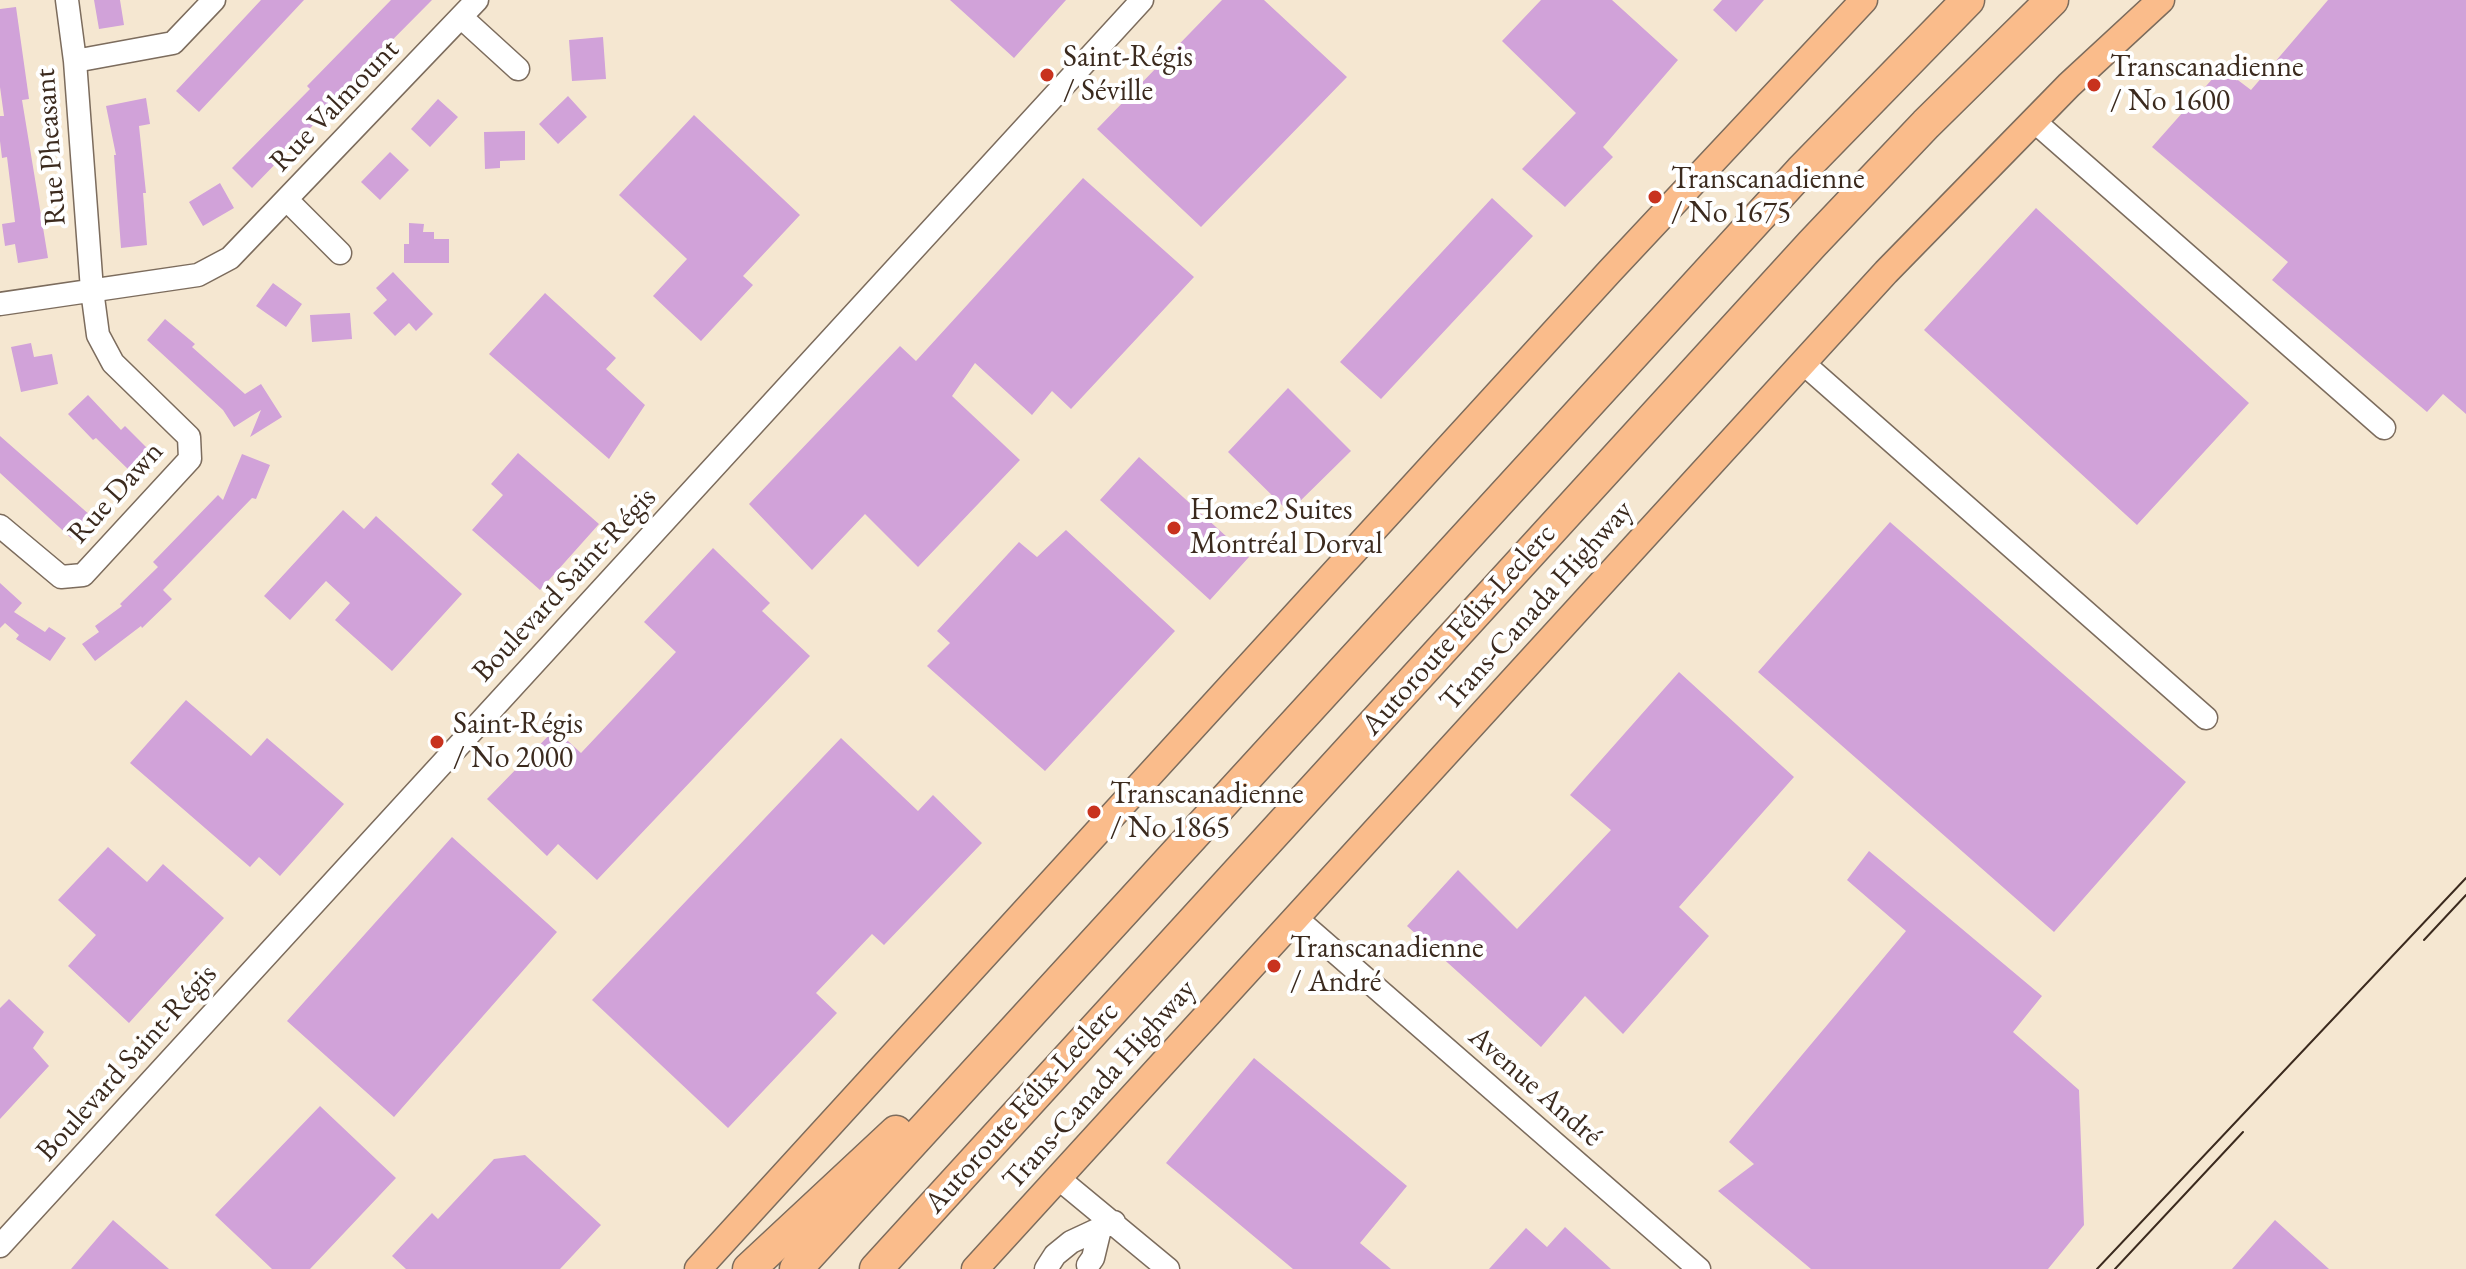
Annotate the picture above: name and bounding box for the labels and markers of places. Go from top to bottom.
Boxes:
place label: Saint-Régis / Séville [1063,40,1193,110]
place label: Transcanadienne / No 1600 [2110,50,2304,120]
marker: Saint-Régis / Séville [1038,66,1056,84]
marker: Transcanadienne / No 1600 [2085,76,2103,94]
place label: Transcanadienne / No 1675 [1671,162,1865,232]
marker: Transcanadienne / No 1675 [1646,188,1664,206]
place label: Home2 Suites Montréal Dorval [1190,493,1383,564]
marker: Home2 Suites Montréal Dorval [1165,519,1183,537]
place label: Saint-Régis / No 2000 [453,707,583,778]
marker: Saint-Régis / No 2000 [428,733,446,751]
place label: Transcanadienne / No 1865 [1110,777,1304,848]
marker: Transcanadienne / No 1865 [1085,803,1103,821]
place label: Transcanadienne / André [1290,931,1484,1002]
marker: Transcanadienne / André [1265,957,1283,975]

